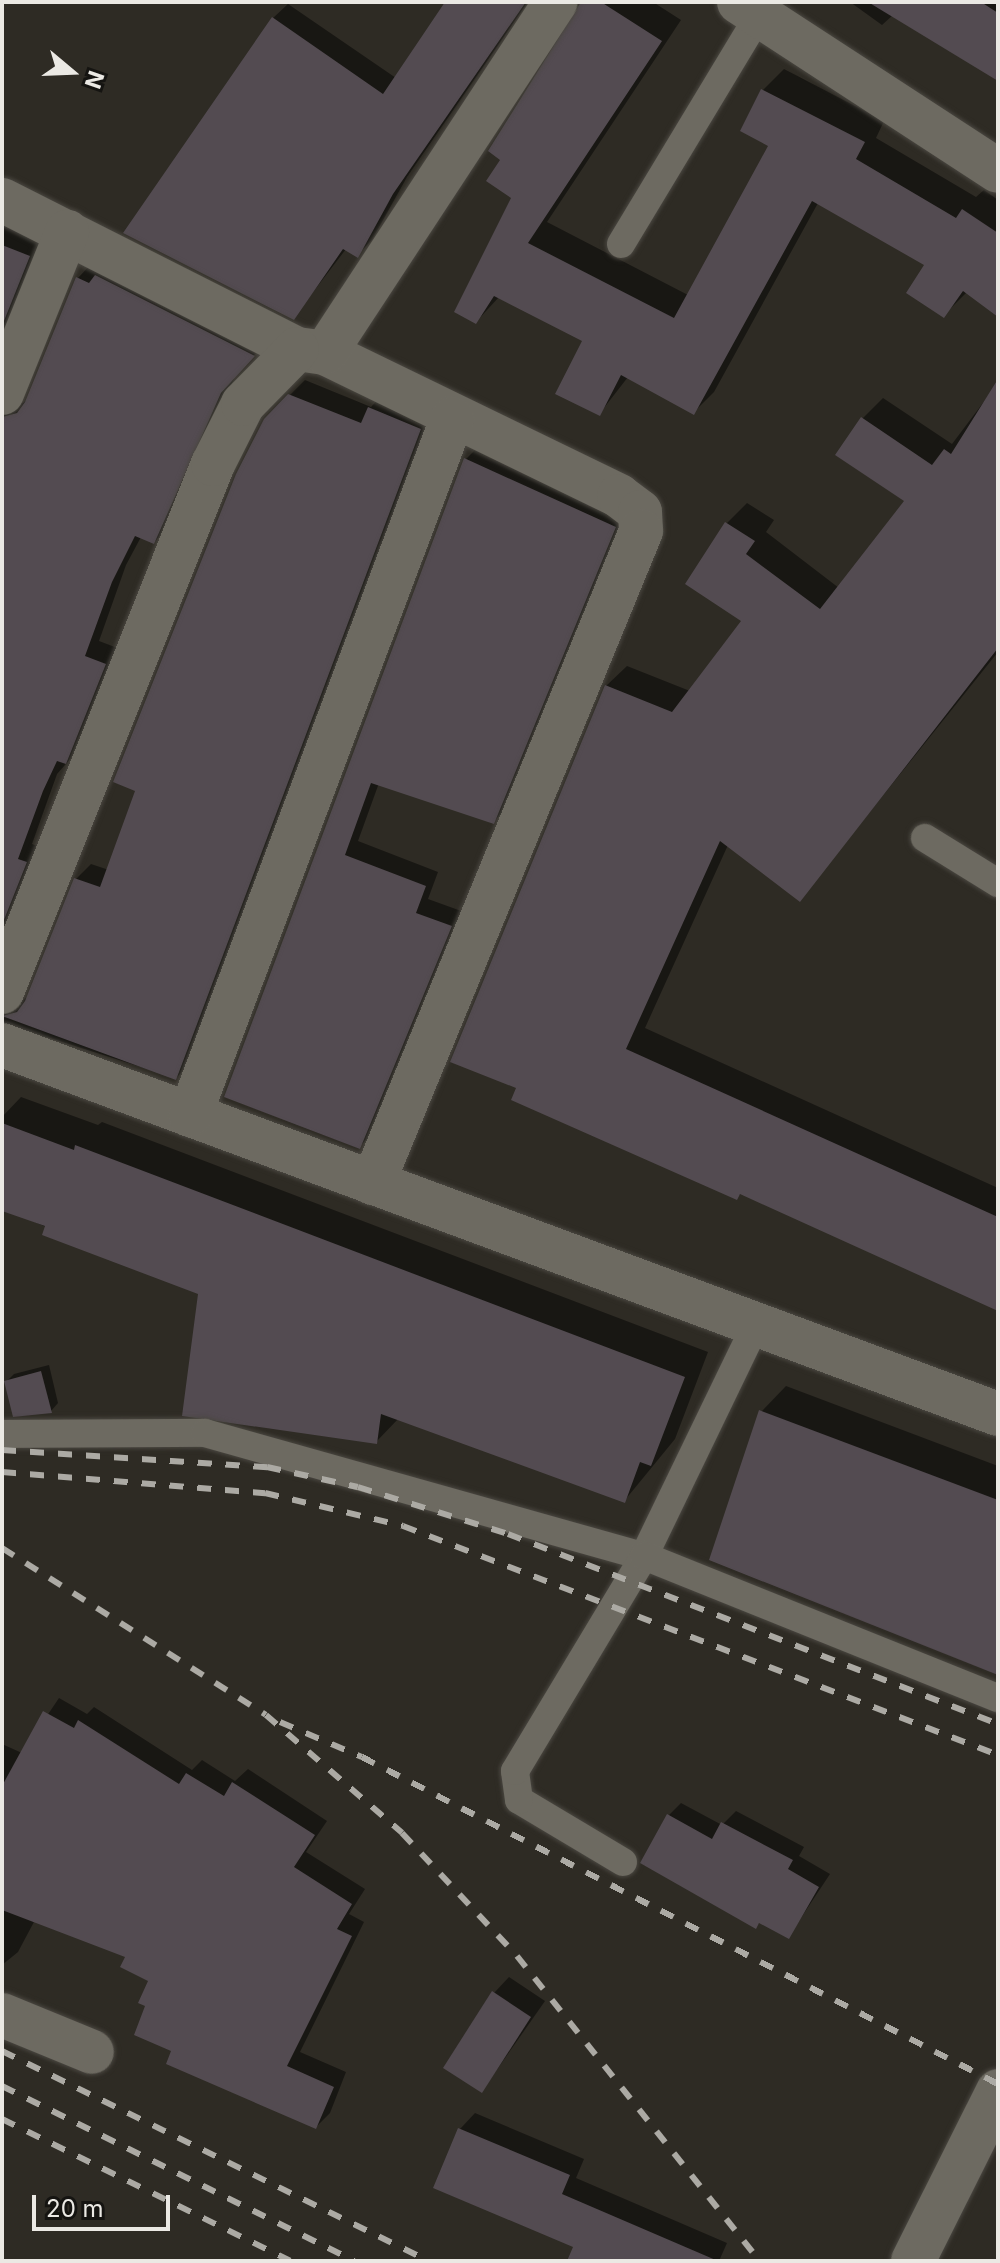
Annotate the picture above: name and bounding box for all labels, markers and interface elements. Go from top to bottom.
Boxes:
north arrow [32,32,112,112]
text: N [80,68,110,92]
scale bar [36,2179,174,2229]
text: 20 m [46,2194,104,2223]

